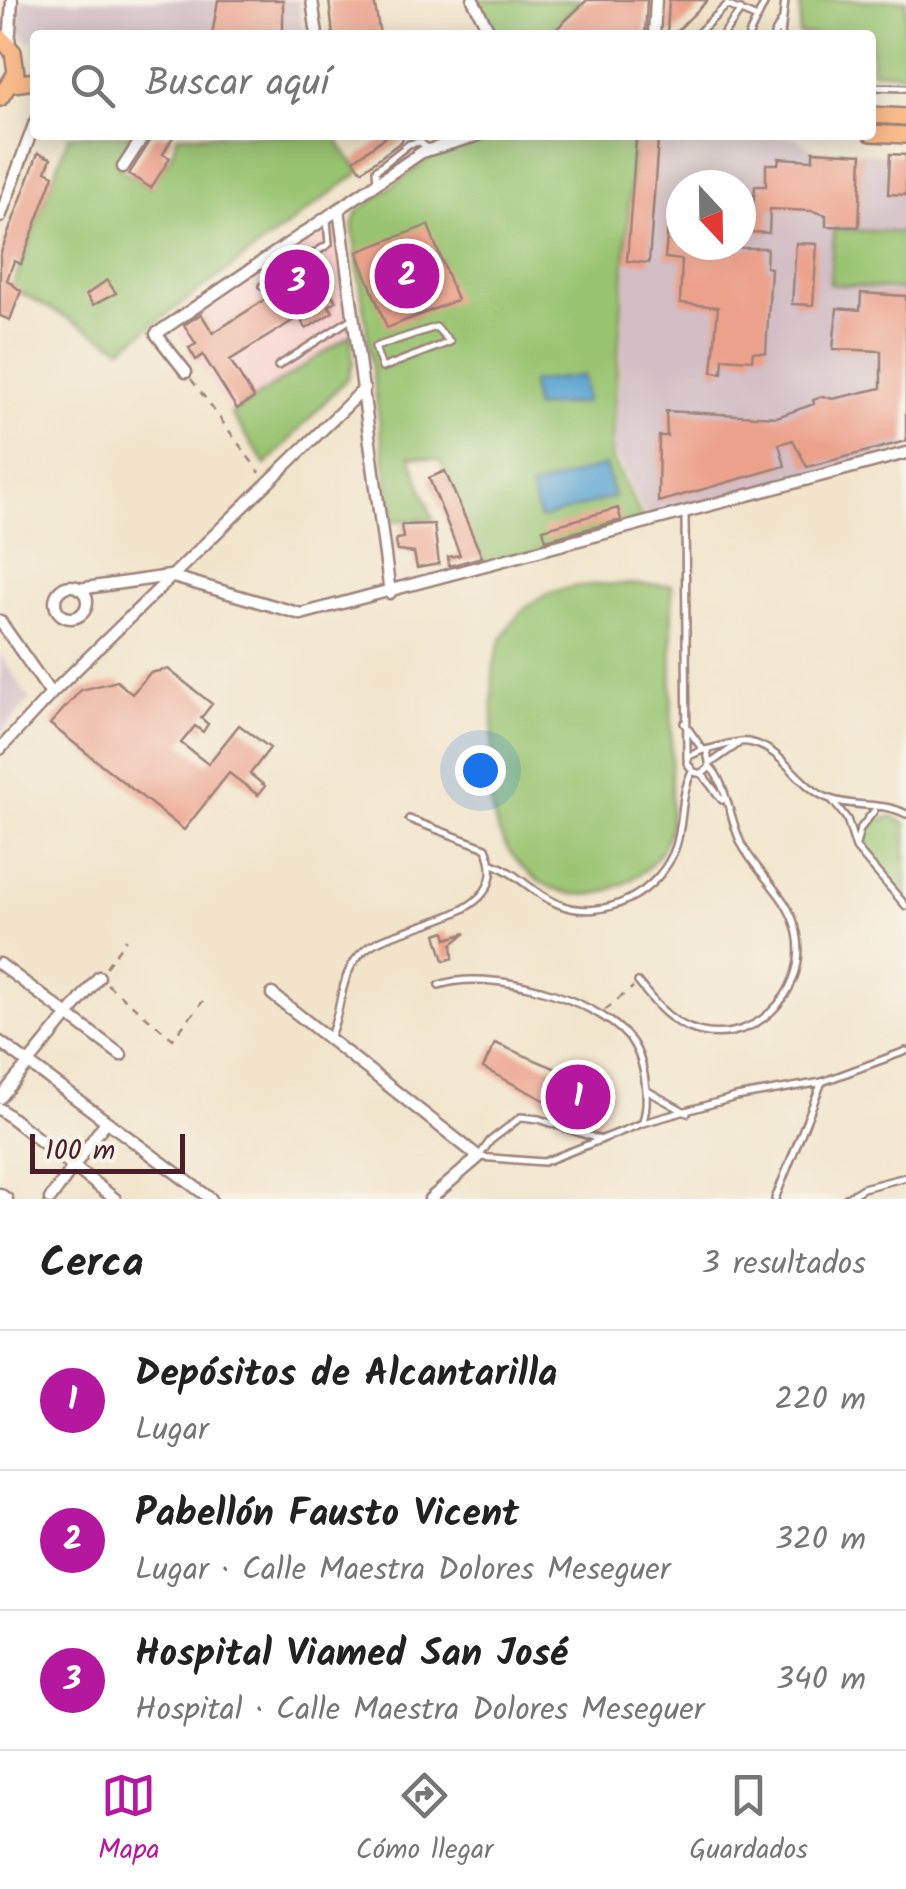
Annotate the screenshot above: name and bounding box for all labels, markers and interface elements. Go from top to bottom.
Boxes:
search box [30,30,876,140]
text: Buscar aquí [145,55,329,115]
icon: search [65,58,120,113]
north arrow [666,170,756,260]
pin: 2 [374,238,440,314]
pin: 3 [264,244,330,320]
your location [455,745,506,796]
pin: 1 [546,1060,610,1134]
scale bar [30,1129,185,1174]
text: 100 m [45,1129,115,1174]
text: Cerca [40,1231,144,1298]
text: 3 resultados [702,1239,866,1290]
text: Depósitos de Alcantarilla [135,1345,557,1405]
text: 1 [68,1375,77,1426]
text: 220 m [775,1375,866,1426]
text: Lugar [135,1405,209,1456]
text: Pabellón Fausto Vicent [135,1485,519,1545]
text: 2 [63,1515,82,1566]
text: 320 m [775,1515,866,1566]
text: Lugar · Calle Maestra Dolores Meseguer [135,1545,670,1596]
text: Hospital Viamed San José [135,1625,567,1685]
text: 3 [64,1655,81,1706]
text: 340 m [776,1655,866,1706]
text: Hospital · Calle Maestra Dolores Meseguer [135,1685,704,1736]
tab: Mapa [98,1768,160,1873]
tab: Cómo llegar [356,1768,493,1873]
tab: Guardados [689,1768,808,1873]

